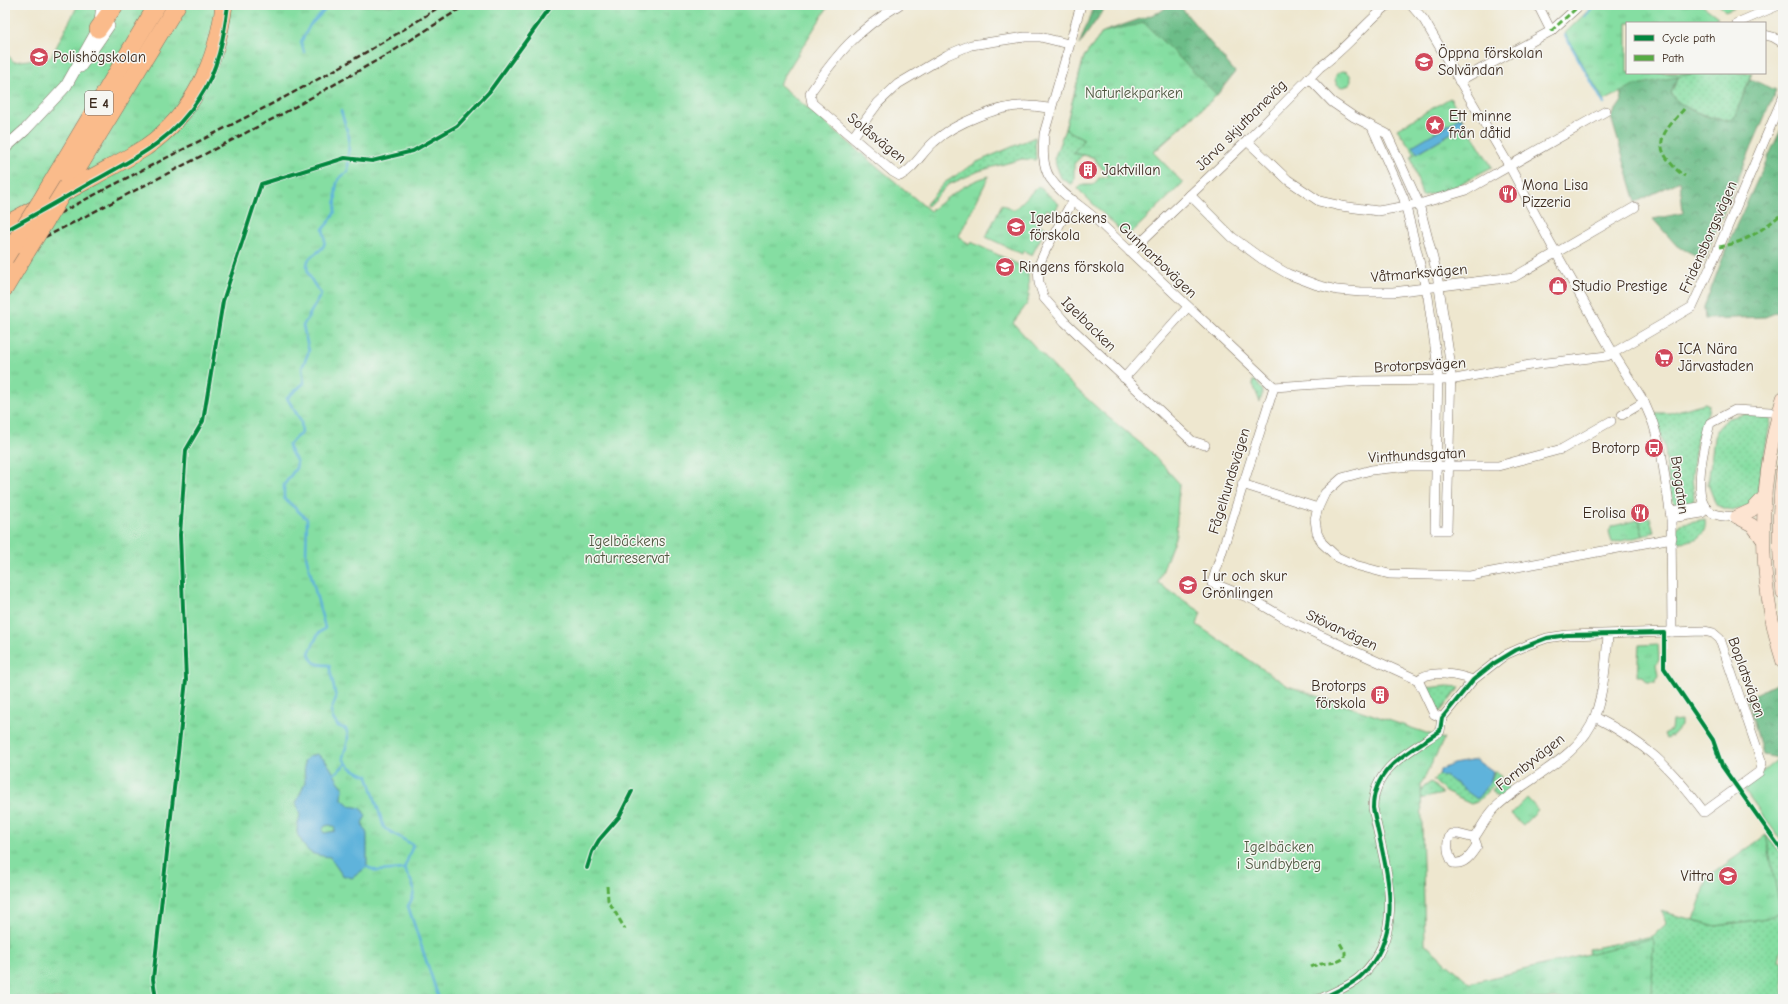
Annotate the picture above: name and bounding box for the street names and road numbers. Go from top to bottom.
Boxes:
street label: Järva skjutbaneväg [1192,76,1290,174]
road number: E 4 [85,91,113,115]
street label: Solåsvägen [844,109,910,167]
street label: Fridensborgsvägen [1675,178,1741,296]
street label: Gunnarbovägen [1115,218,1201,302]
street label: Våtmarksvägen [1370,260,1468,286]
street label: Igelbacken [1058,293,1120,355]
street label: Brotorpsvägen [1374,354,1466,376]
street label: Fågelhundsvägen [1204,426,1254,536]
street label: Vinthundsgatan [1368,443,1466,467]
street label: Brogatan [1667,455,1693,515]
street label: Stövarvägen [1303,606,1381,654]
street label: Boplatsvägen [1724,634,1770,720]
street label: Fornbyvägen [1492,730,1568,794]

